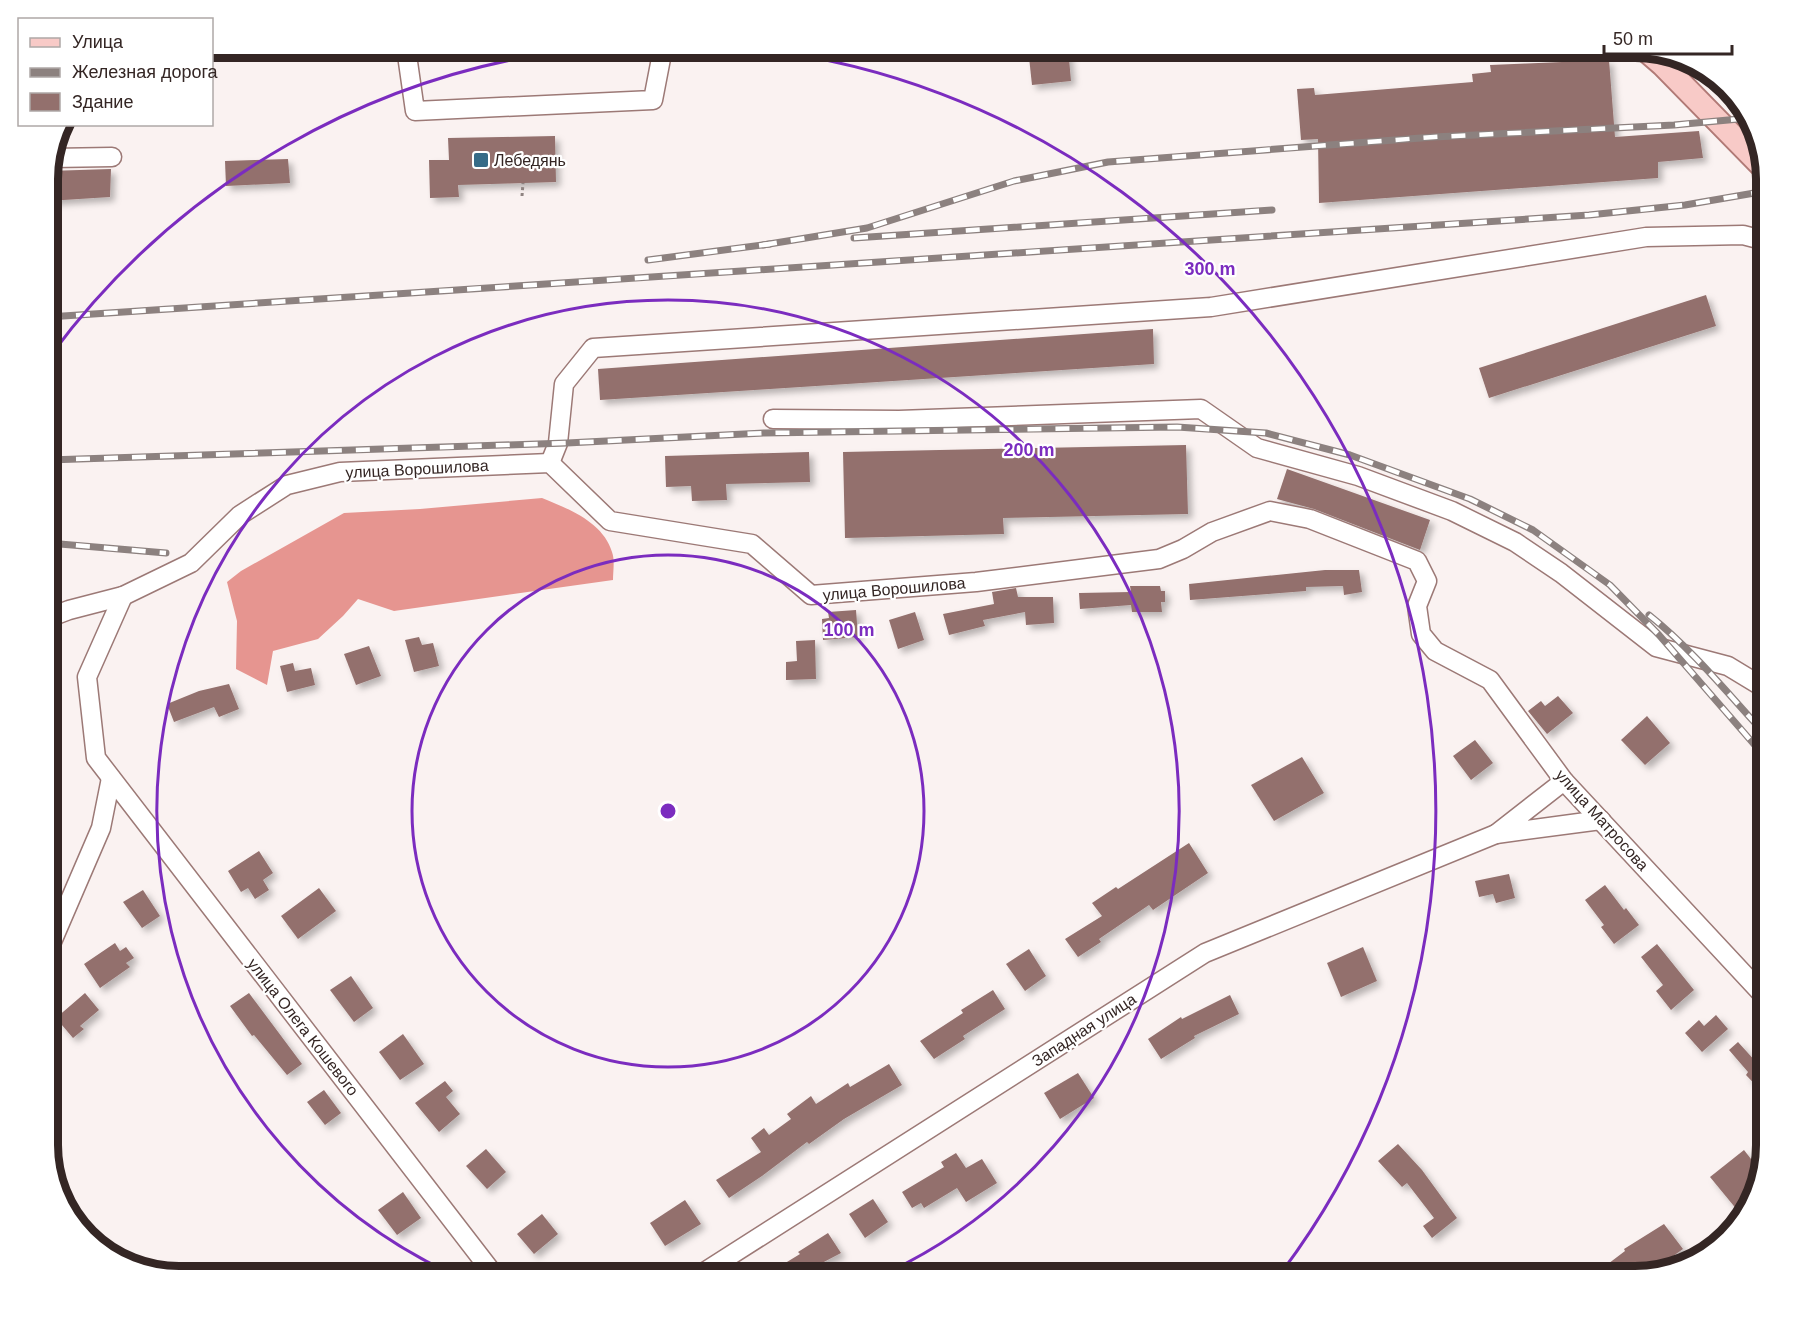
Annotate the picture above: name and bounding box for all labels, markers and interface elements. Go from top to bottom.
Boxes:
legend [18,18,213,126]
scale bar [1604,18,1732,56]
text: 50 m [1613,29,1653,49]
text: Улица [72,32,124,52]
text: Железная дорога [72,62,219,82]
text: Здание [72,92,133,112]
marker: Лебедянь [472,151,490,169]
place label: Лебедянь [494,152,566,169]
text: 300 m [1184,259,1236,279]
text: 200 m [1003,440,1055,460]
street label: улица Ворошилова [345,457,489,481]
street label: улица Ворошилова [822,574,966,604]
text: 100 m [823,620,875,640]
street label: улица Матросова [1552,766,1652,874]
centre of rings [658,801,678,821]
street label: улица Олега Кошевого [244,955,362,1099]
street label: Западная улица [1029,990,1139,1070]

